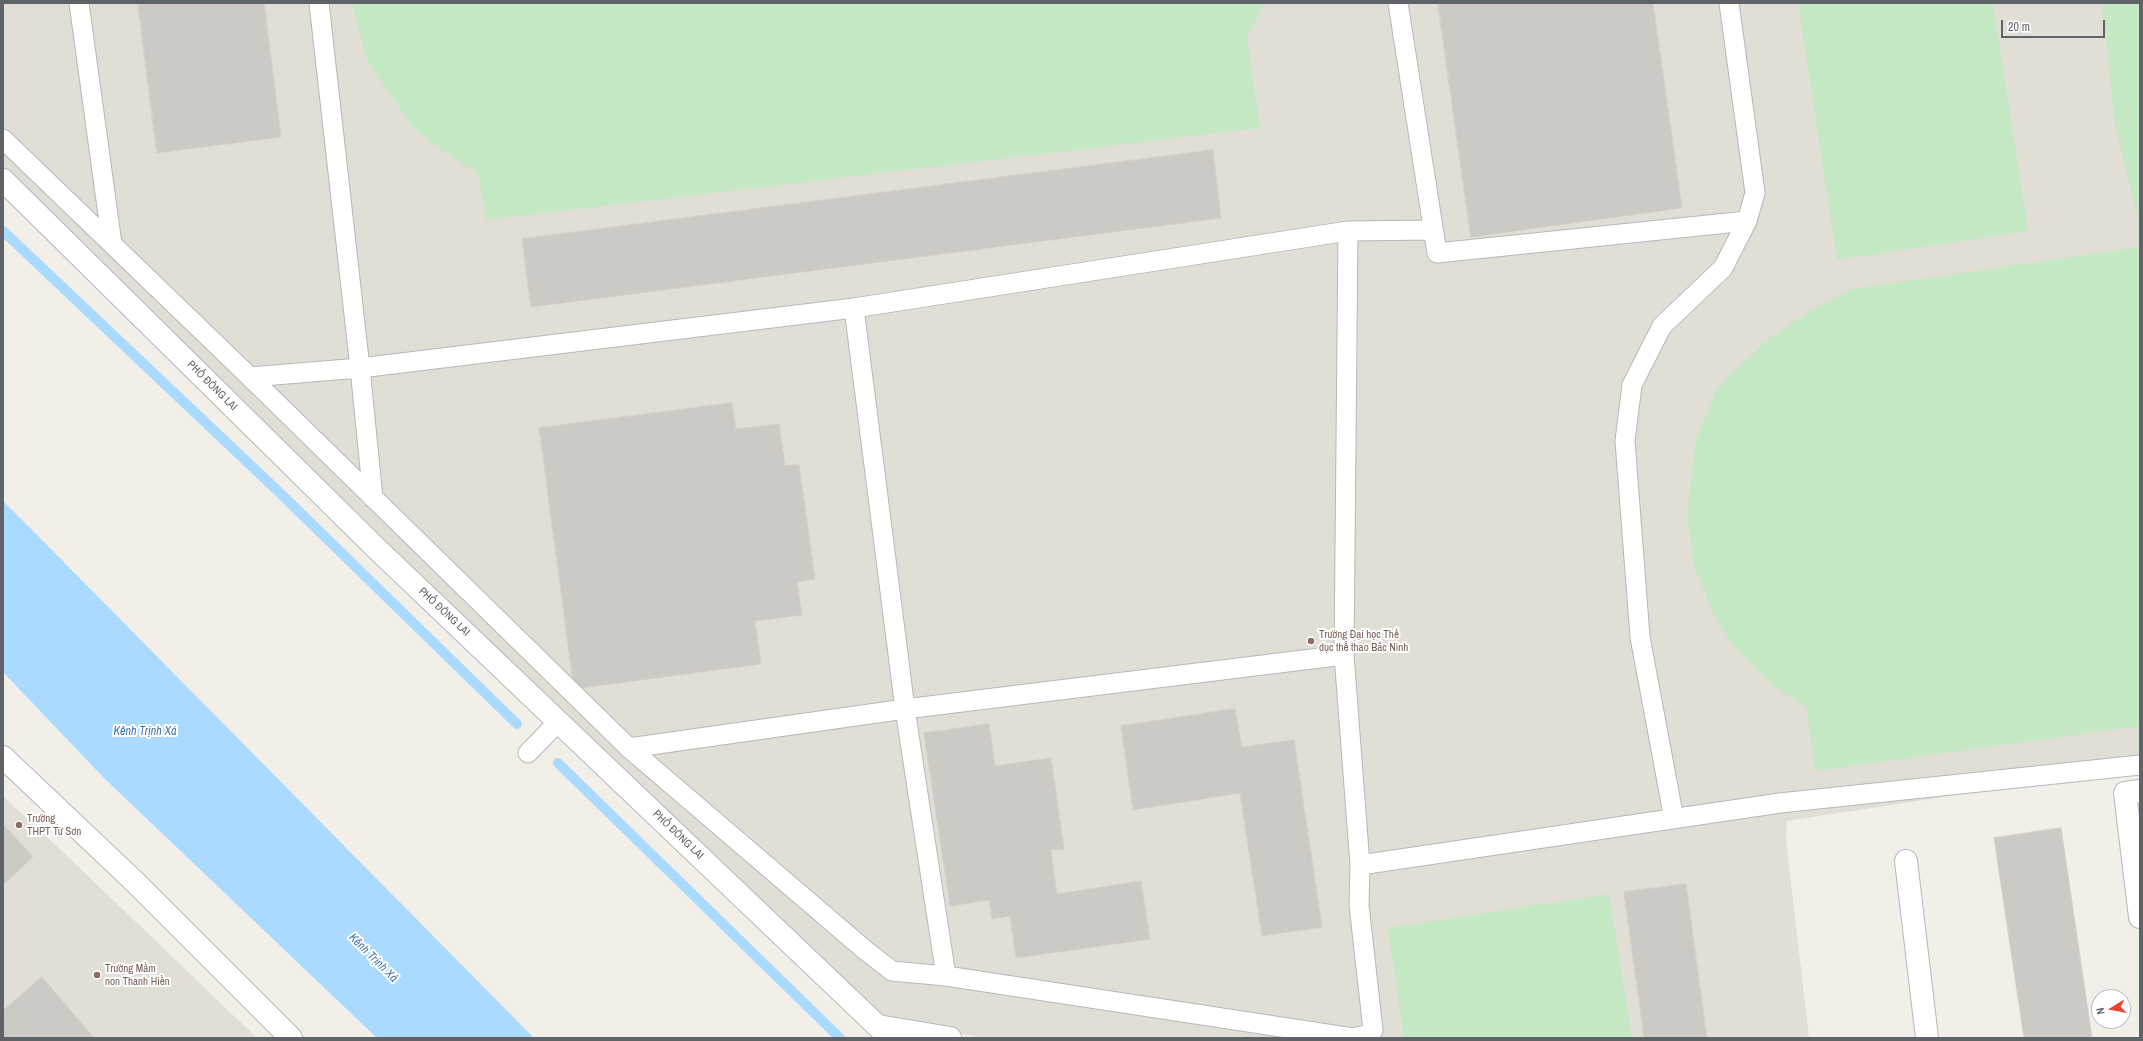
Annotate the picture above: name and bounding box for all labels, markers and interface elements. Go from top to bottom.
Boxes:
scale bar [2003,12,2107,38]
text: 20 m [2008,19,2030,35]
street label: PHỐ ĐÔNG LAI [184,358,240,414]
street label: PHỐ ĐÔNG LAI [416,585,472,639]
place label: Trường Đại học Thể dục thể thao Bắc Ninh [1319,628,1408,654]
marker: Trường Đại học Thể dục thể thao Bắc Ninh [1306,636,1316,646]
water label: Kênh Trịnh Xá [113,725,177,739]
street label: PHỐ ĐÔNG LAI [650,808,706,862]
place label: Trường THPT Từ Sơn [27,812,81,838]
marker: Trường THPT Từ Sơn [14,820,24,830]
water label: Kênh Trịnh Xá [346,931,400,985]
place label: Trường Mầm non Thanh Hiền [105,962,170,988]
marker: Trường Mầm non Thanh Hiền [92,970,102,980]
north arrow [2091,989,2131,1029]
text: N [2093,1007,2108,1016]

